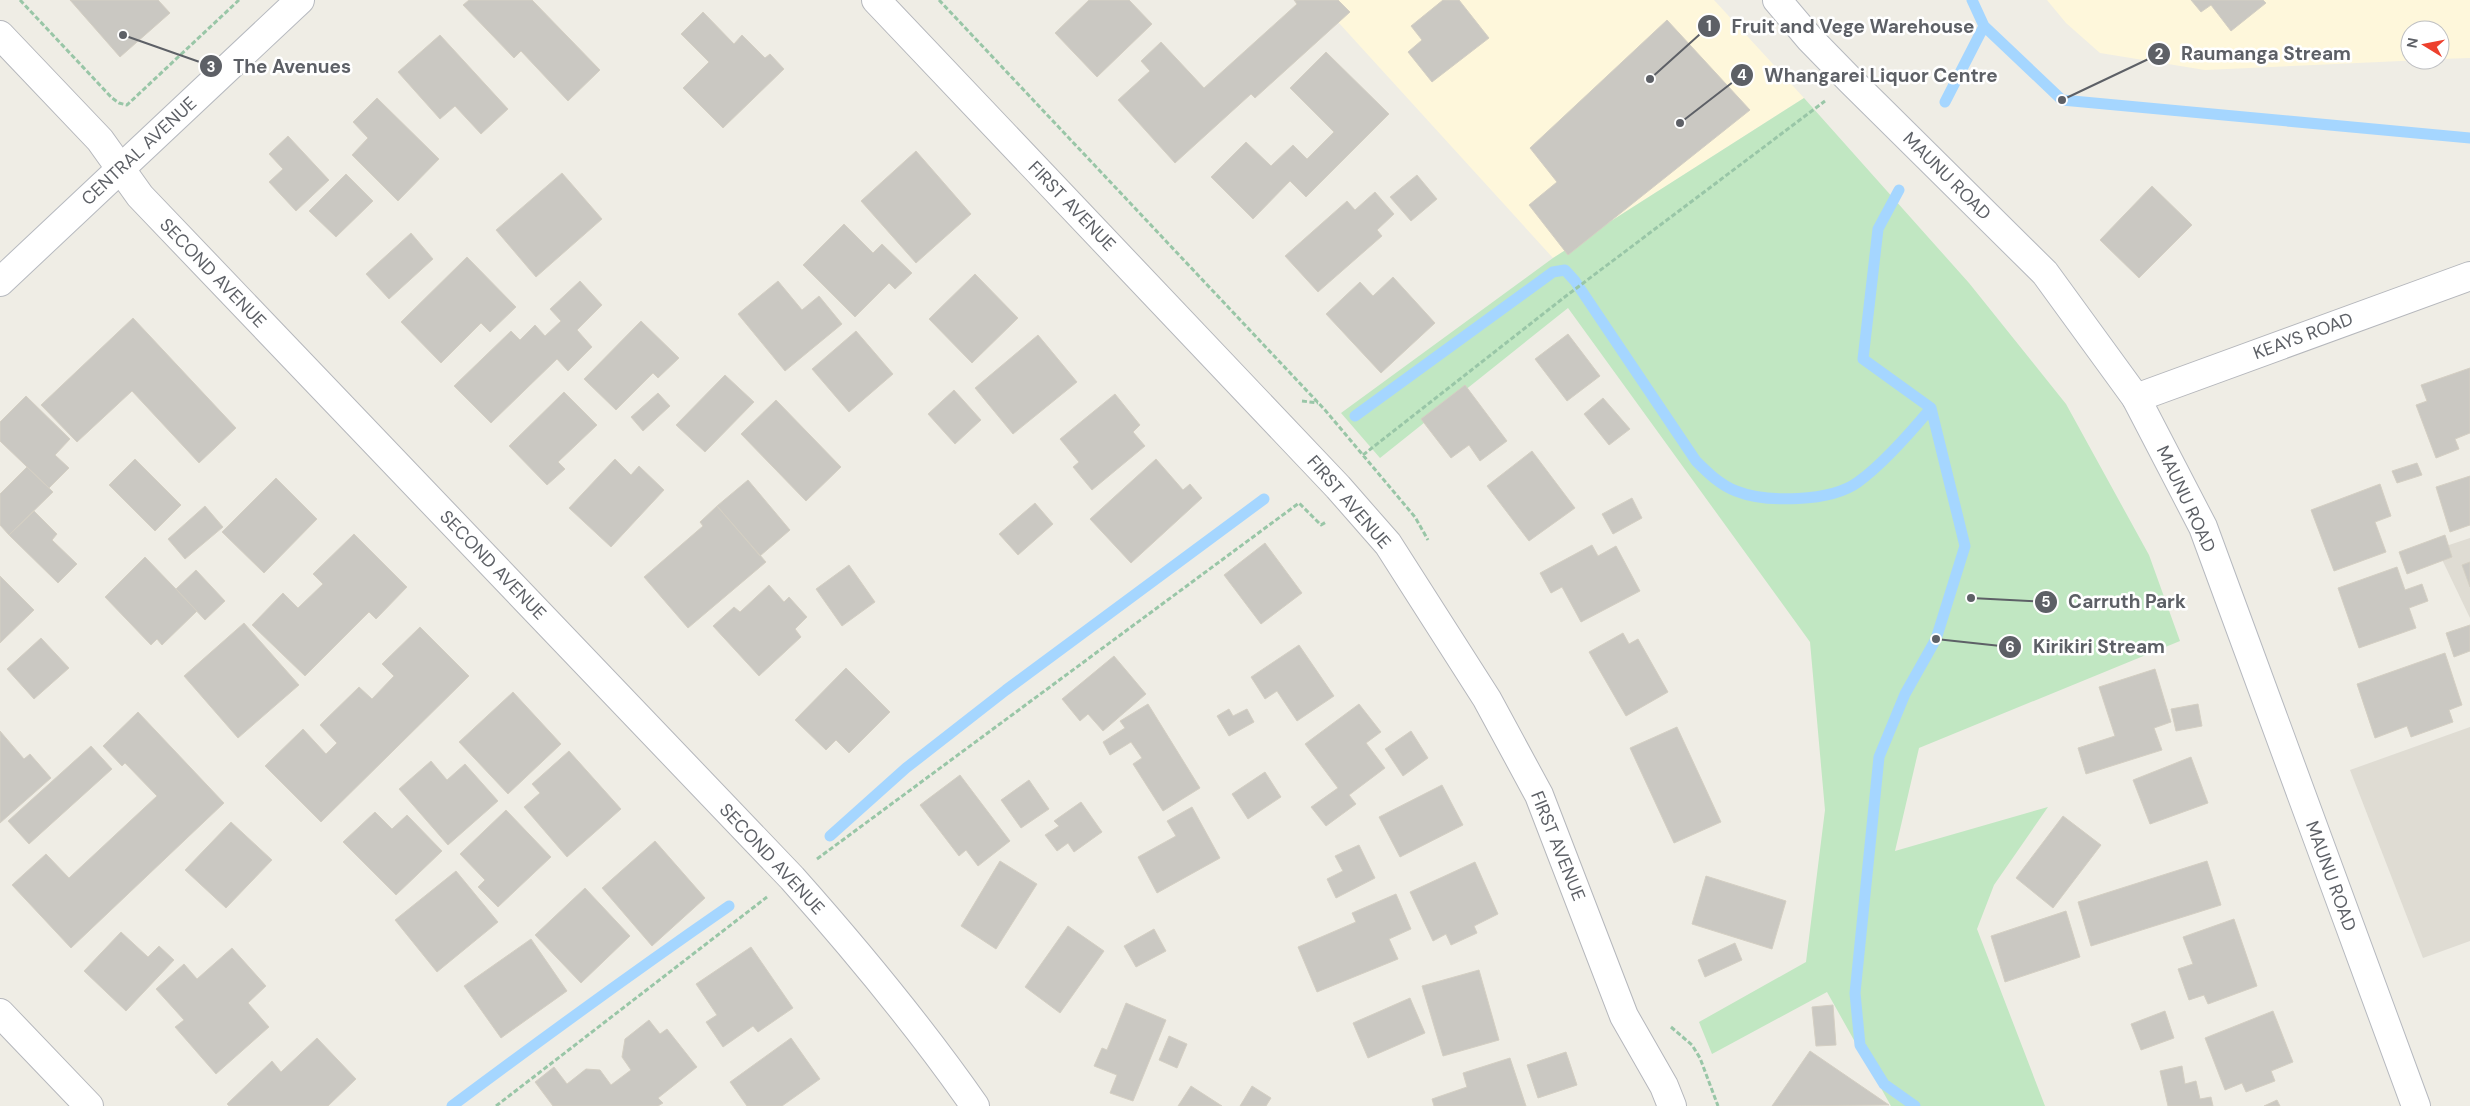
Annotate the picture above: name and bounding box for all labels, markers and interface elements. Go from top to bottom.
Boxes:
callout: Fruit and Vege Warehouse [1696,9,1984,43]
text: Fruit and Vege Warehouse [1731,14,1975,39]
text: 1 [1706,16,1712,36]
north arrow [2400,20,2450,70]
text: N [2402,36,2422,49]
callout: Raumanga Stream [2146,37,2361,71]
text: Raumanga Stream [2181,41,2351,66]
text: 2 [2155,44,2164,64]
callout: The Avenues [198,49,361,83]
text: The Avenues [233,54,351,79]
text: 3 [206,57,216,77]
callout: Whangarei Liquor Centre [1730,58,2008,92]
text: Whangarei Liquor Centre [1764,63,1998,88]
text: 4 [1737,65,1747,85]
street label: CENTRAL AVENUE [76,91,202,211]
street label: MAUNU ROAD [1898,127,1996,225]
street label: FIRST AVENUE [1023,156,1121,256]
street label: SECOND AVENUE [154,213,272,333]
street label: KEAYS ROAD [2250,307,2356,365]
street label: MAUNU ROAD [2151,442,2221,556]
street label: FIRST AVENUE [1302,450,1396,554]
street label: SECOND AVENUE [434,505,552,625]
callout: Carruth Park [2033,585,2196,619]
text: Carruth Park [2068,589,2186,614]
text: 5 [2041,592,2051,612]
callout: Kirikiri Stream [1998,630,2175,664]
text: Kirikiri Stream [2033,634,2165,659]
text: 6 [2005,637,2015,657]
street label: FIRST AVENUE [1525,788,1591,904]
street label: SECOND AVENUE [714,798,830,920]
street label: MAUNU ROAD [2300,818,2362,934]

